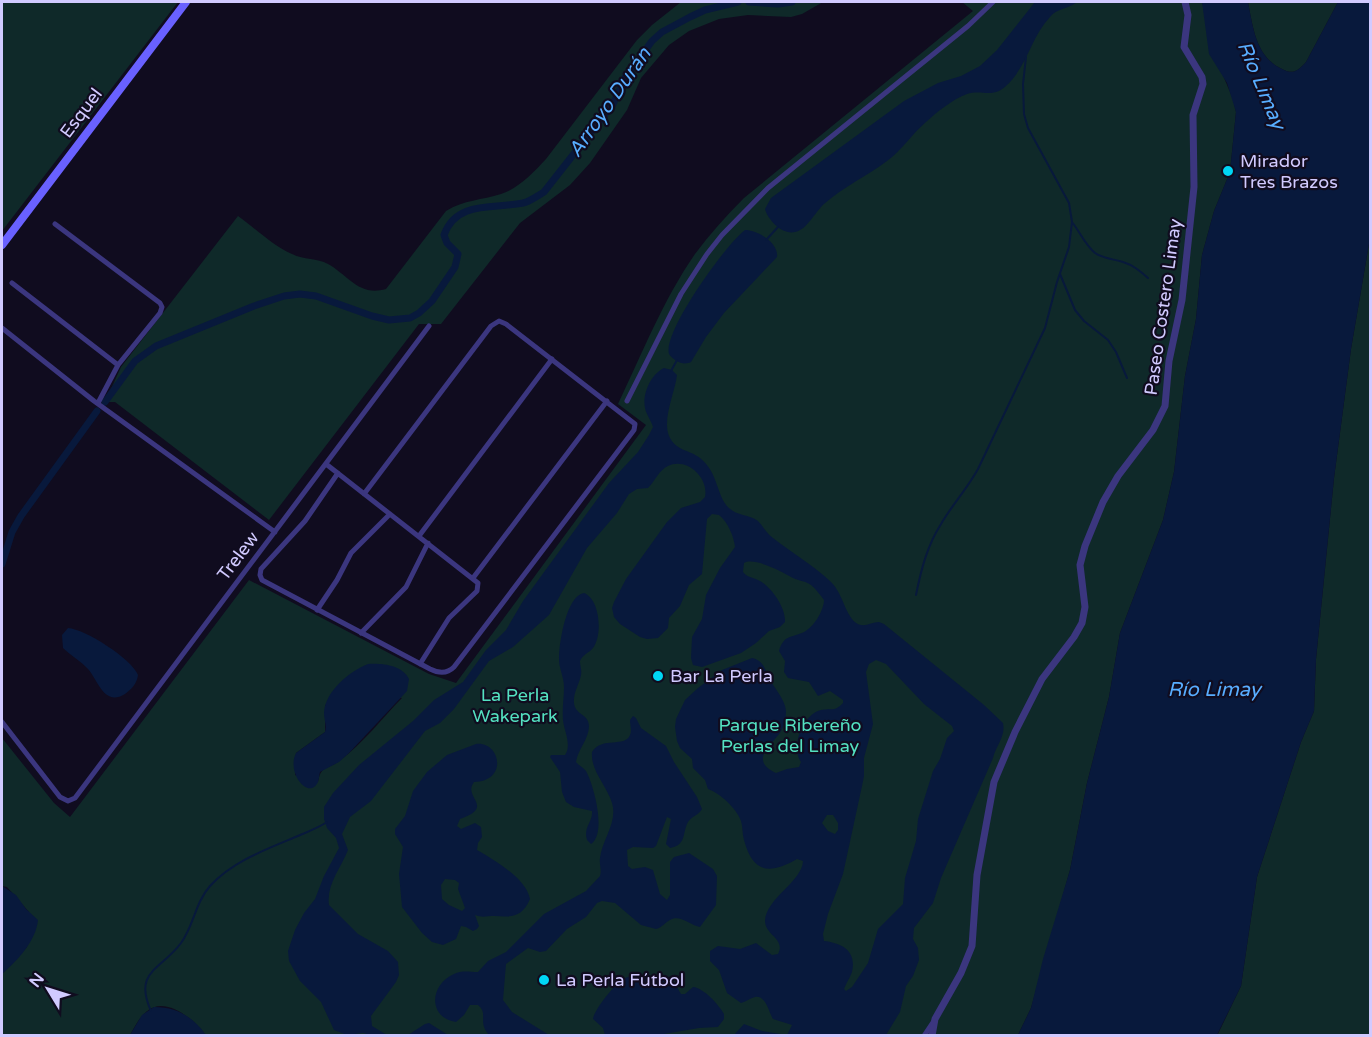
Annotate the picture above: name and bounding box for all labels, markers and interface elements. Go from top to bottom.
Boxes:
water label: Río Limay [1232,38,1291,135]
water label: Arroyo Durán [563,43,657,162]
street label: Esquel [55,84,107,142]
place label: Mirador Tres Brazos [1240,150,1338,193]
marker: Mirador Tres Brazos [1221,164,1235,178]
street label: Paseo Costero Limay [1140,217,1186,397]
street label: Trelew [213,527,263,585]
place label: Bar La Perla [670,665,773,687]
marker: Bar La Perla [651,669,665,683]
water label: Río Limay [1167,678,1263,702]
park label: La Perla Wakepark [472,684,558,727]
park label: Parque Ribereño Perlas del Limay [718,714,862,757]
north arrow [18,959,78,1019]
text: N [25,969,49,992]
place label: La Perla Fútbol [556,969,684,991]
marker: La Perla Fútbol [537,973,551,987]

